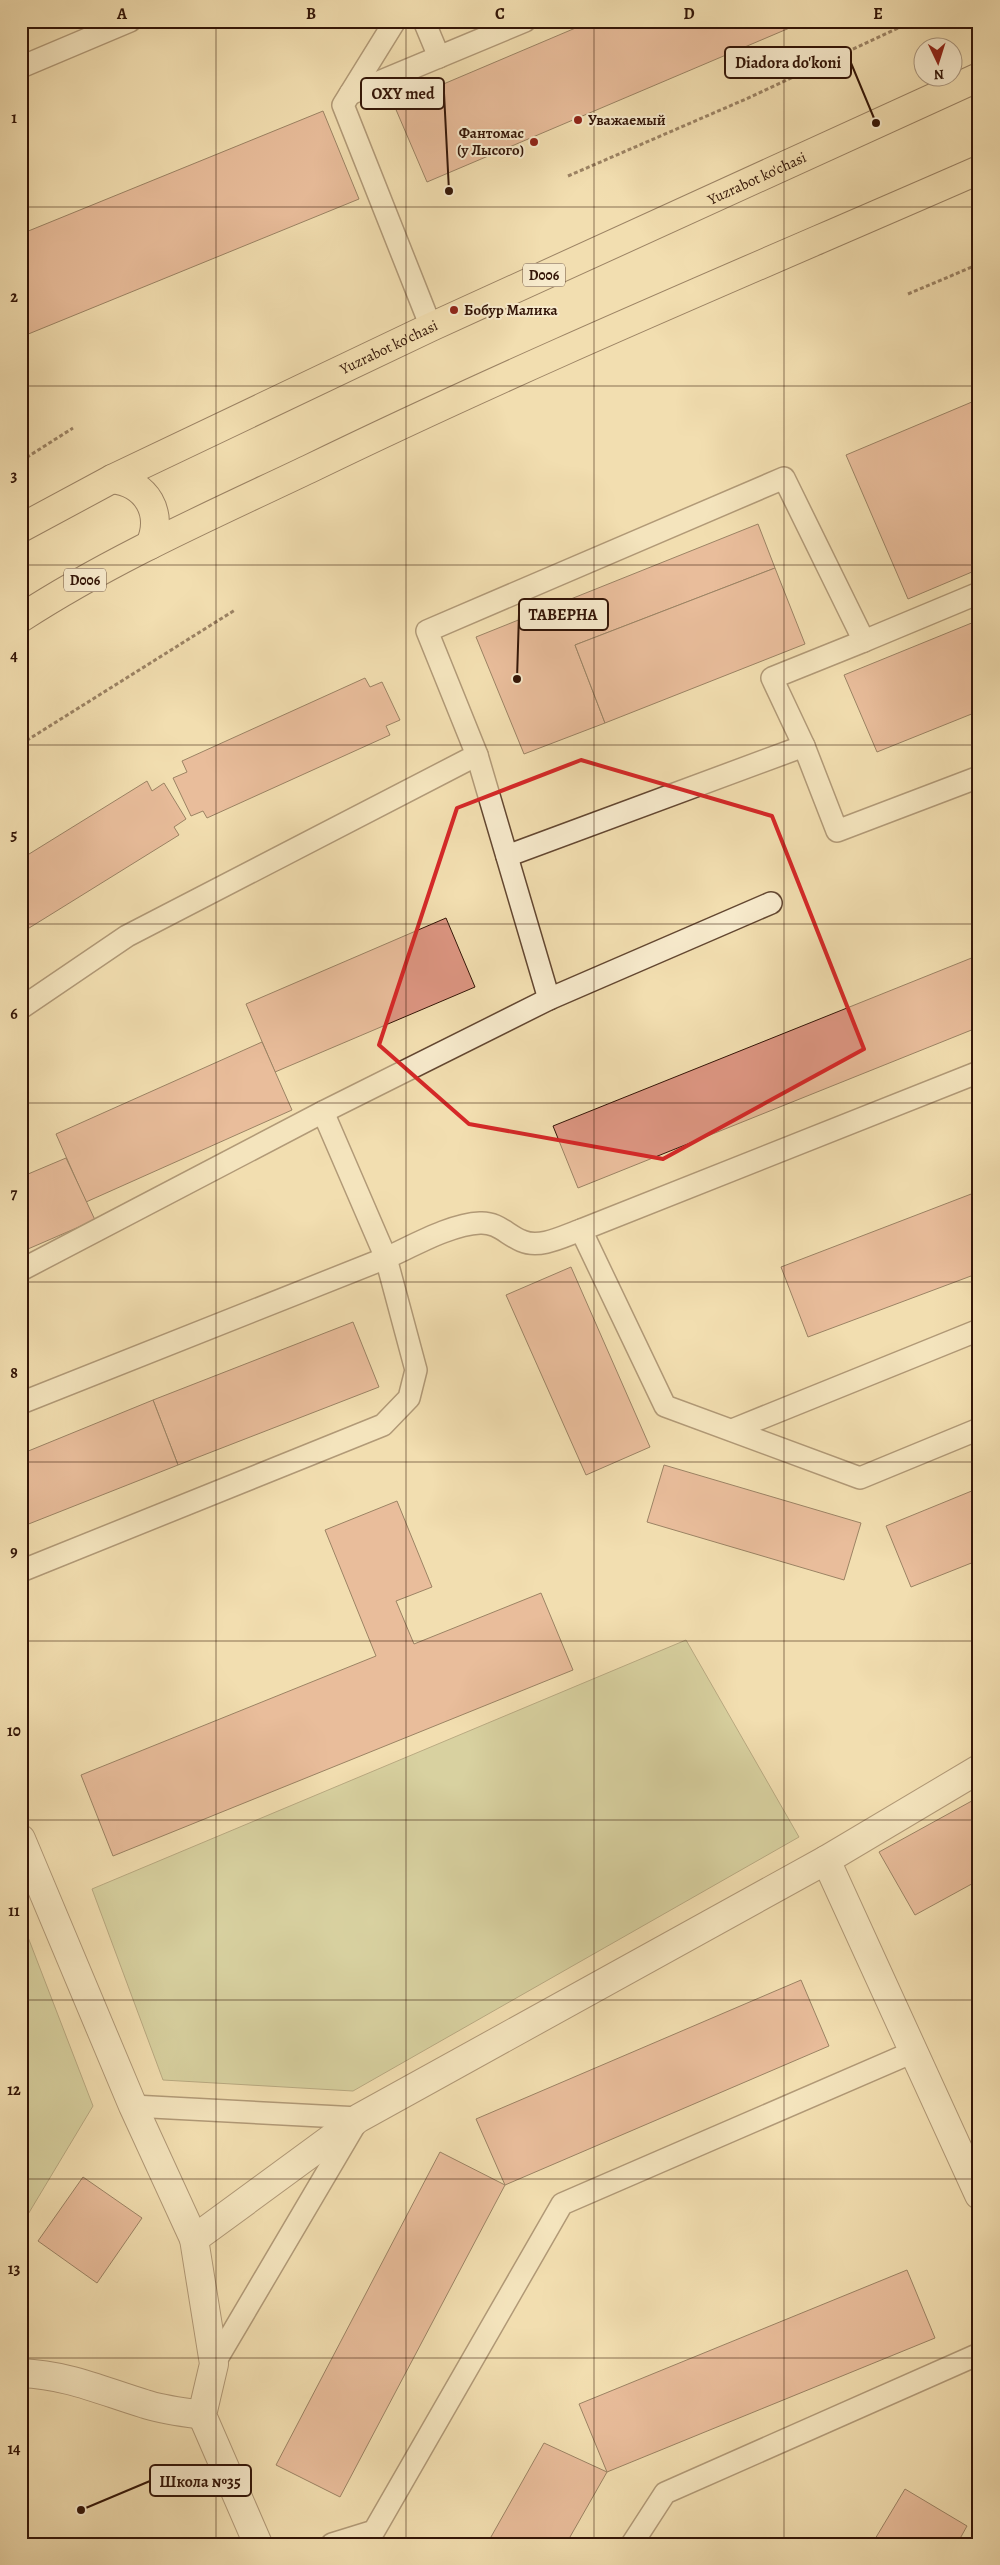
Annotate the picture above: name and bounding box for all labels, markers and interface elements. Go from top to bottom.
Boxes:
text: A [116,3,128,25]
text: B [306,3,316,25]
text: C [495,3,505,25]
text: D [683,3,695,25]
text: E [873,3,883,25]
north arrow [912,38,962,88]
callout: Diadora do'koni [725,47,851,78]
text: Diadora do'koni [735,52,841,74]
text: N [933,65,945,84]
callout: OXY med [361,78,444,109]
text: OXY med [371,83,435,105]
text: 1 [11,107,17,129]
place label: Уважаемый [588,110,666,130]
marker: Уважаемый [572,114,584,126]
place label: Фантомас (у Лысого) [457,123,524,160]
marker: Фантомас (у Лысого) [528,136,540,148]
street label: Yuzrabot ko'chasi [704,147,809,210]
road number: D006 [523,264,565,286]
text: 2 [10,286,18,308]
place label: Бобур Малика [464,300,558,320]
marker: Бобур Малика [448,304,460,316]
street label: Yuzrabot ko'chasi [336,315,441,379]
text: 3 [11,465,18,487]
road number: D006 [64,568,106,592]
callout: ТАВЕРНА [519,599,608,630]
text: ТАВЕРНА [528,604,599,626]
text: 4 [10,645,18,667]
text: 5 [11,824,18,846]
text: 6 [10,1003,18,1025]
text: 7 [11,1183,18,1205]
text: 8 [10,1362,18,1384]
text: 9 [10,1541,18,1563]
text: 10 [7,1720,21,1742]
text: 11 [8,1900,20,1922]
text: 12 [7,2079,21,2101]
text: 13 [8,2258,20,2280]
text: 14 [7,2438,21,2460]
callout: Школа №35 [150,2465,251,2496]
text: Школа №35 [159,2471,241,2493]

